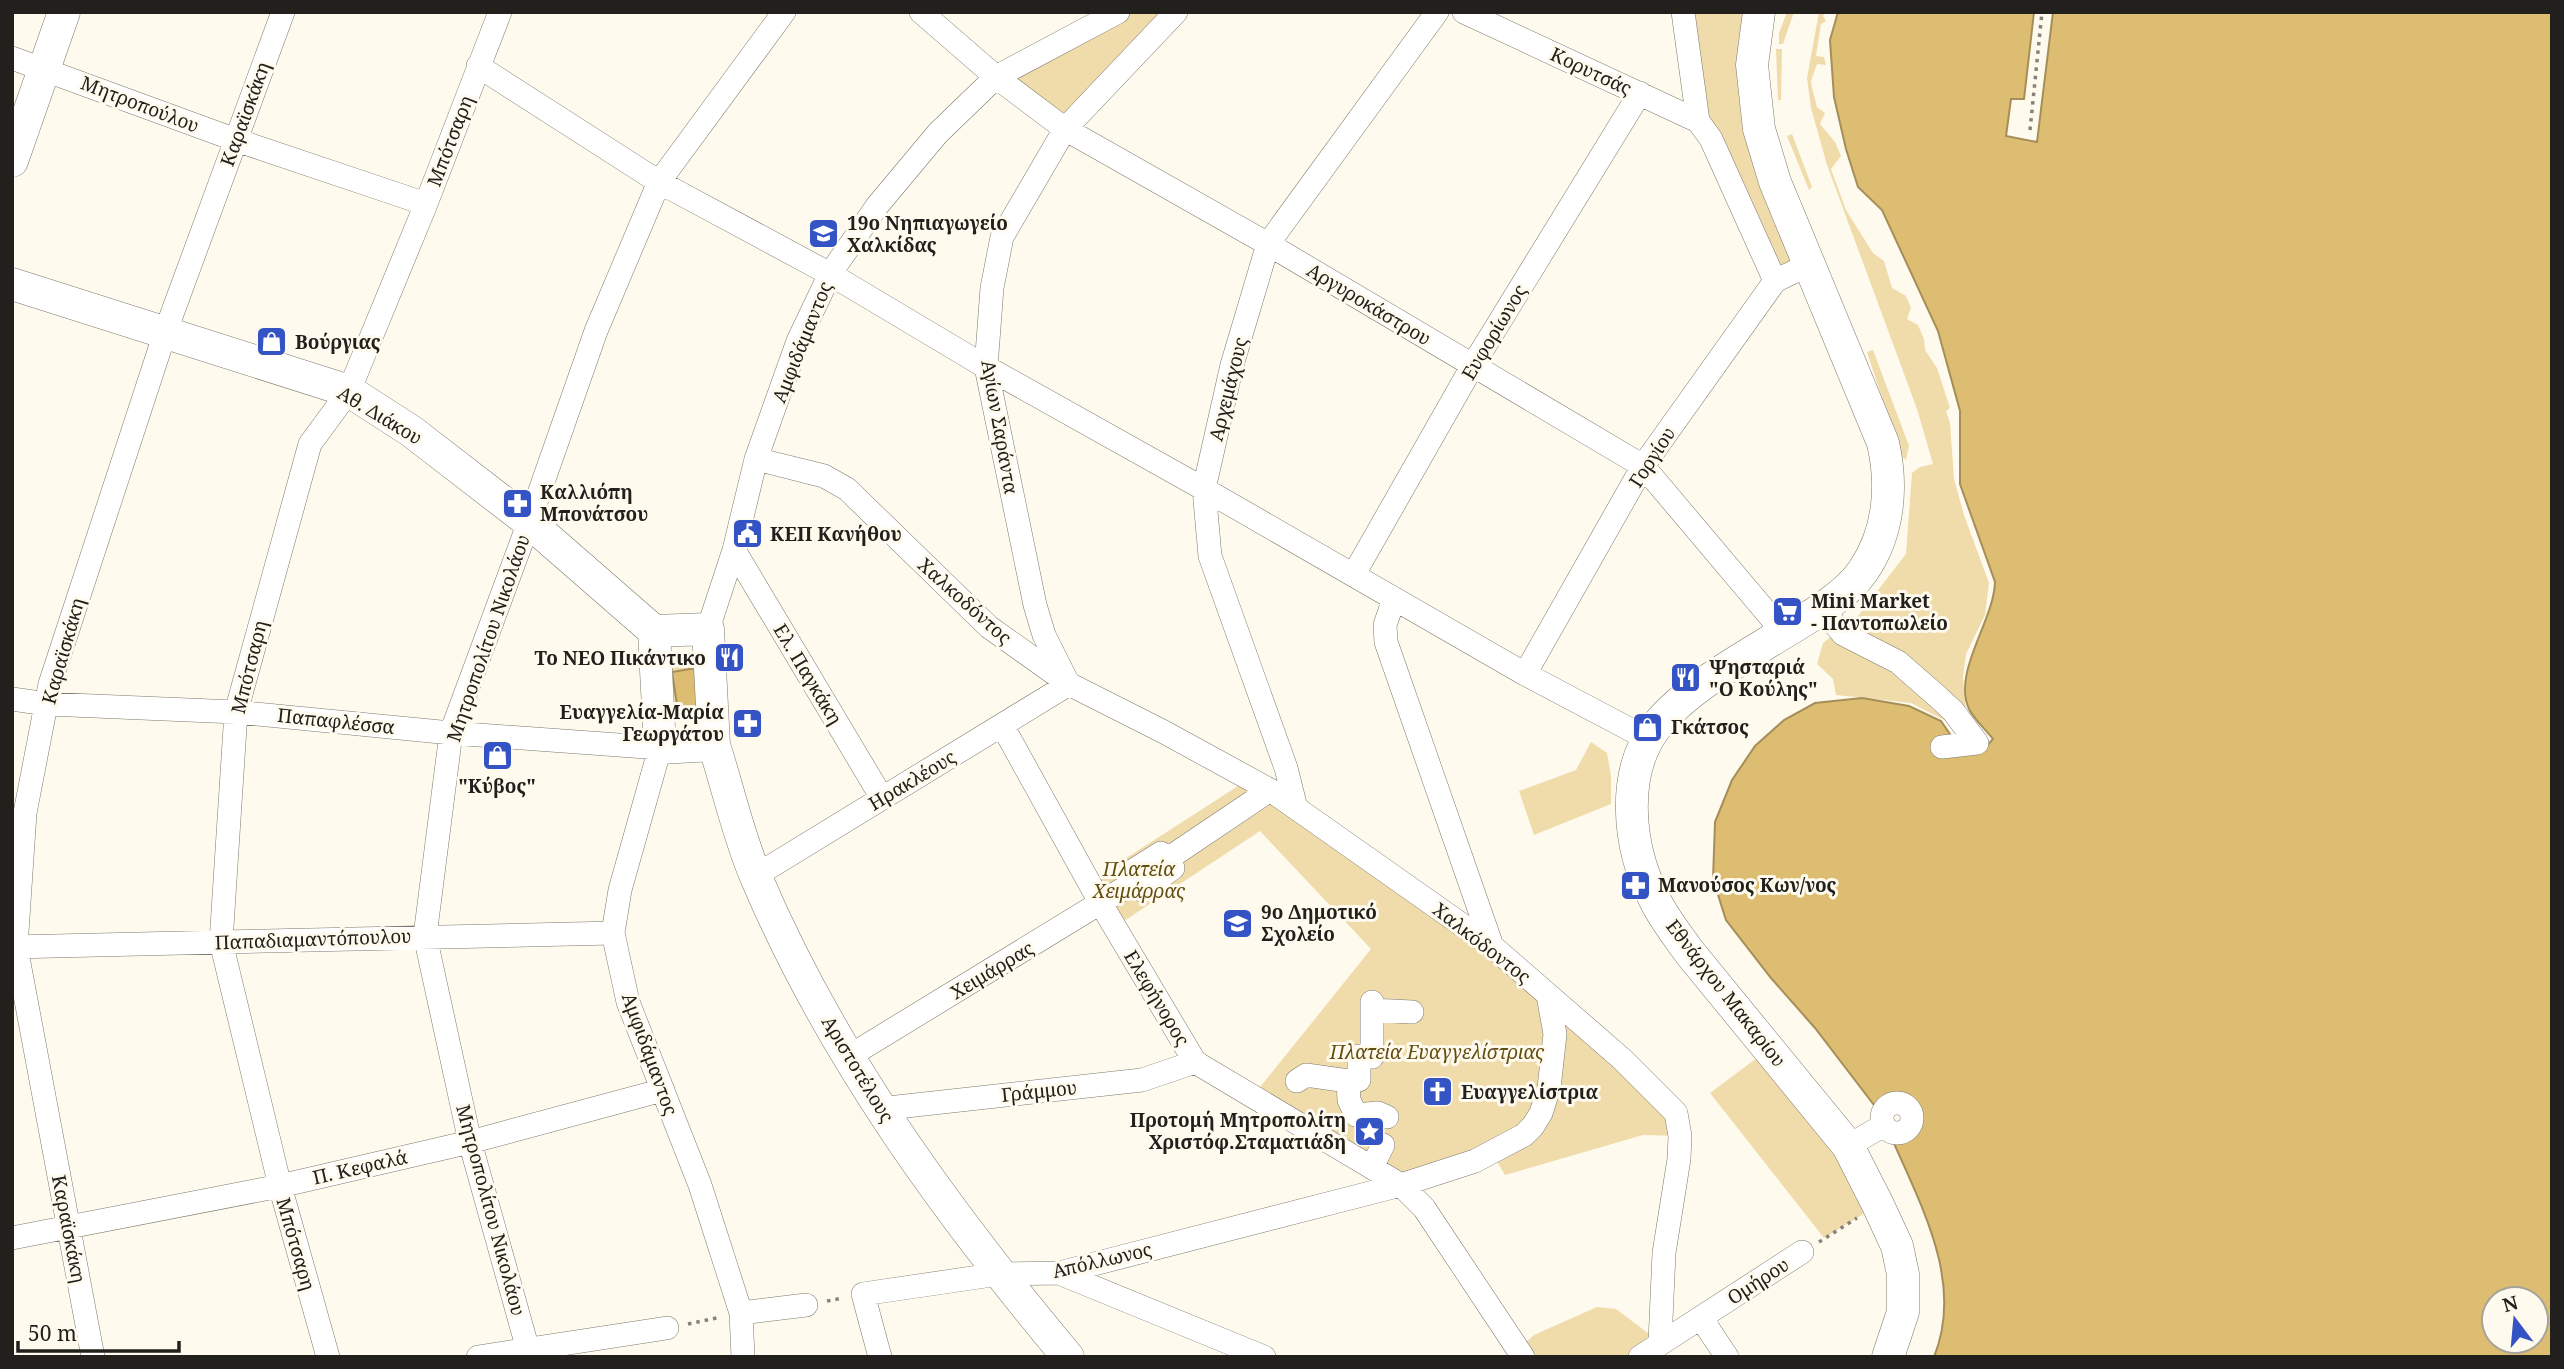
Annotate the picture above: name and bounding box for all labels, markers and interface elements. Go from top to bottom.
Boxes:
street label: Κορυτσάς [1546,41,1636,101]
street label: Καραϊσκάκη [214,58,276,170]
street label: Μητροπούλου [77,70,203,138]
street label: Μπότσαρη [421,92,479,190]
place label: 19ο Νηπιαγωγείο Χαλκίδας [847,210,1008,258]
school or university icon: 19ο Νηπιαγωγείο Χαλκίδας [807,217,841,251]
street label: Αργυροκάστρου [1302,257,1436,351]
street label: Αμφιδάμαντος [766,277,838,407]
street label: Ευφορίωνος [1455,279,1533,385]
shop icon: Βούργιας [255,325,289,359]
place label: Βούργιας [295,329,381,355]
street label: Αρχεμάχους [1203,334,1253,444]
street label: Αγίων Σαράντα [975,358,1025,496]
street label: Αθ. Διάκου [333,380,427,450]
street label: Γοργίου [1623,422,1681,492]
place label: Καλλιόπη Μπονάτσου [540,479,648,527]
pharmacy icon: Καλλιόπη Μπονάτσου [500,486,534,520]
public building icon: ΚΕΠ Κανήθου [730,517,764,551]
place label: ΚΕΠ Κανήθου [770,521,902,547]
street label: Μητροπολίτου Νικολάου [440,531,536,745]
street label: Χαλκοδόντος [913,552,1017,650]
place label: Mini Market - Παντοπωλείο [1811,588,1948,636]
street label: Καραϊσκάκη [35,595,91,707]
supermarket icon: Mini Market - Παντοπωλείο [1771,595,1805,629]
street label: Μπότσαρη [225,618,273,716]
street label: Ελ. Παγκάκη [768,619,848,729]
restaurant icon: Το ΝΕΟ Πικάντικο [712,641,746,675]
place label: Το ΝΕΟ Πικάντικο [534,645,706,671]
place label: Ψησταριά "Ο Κούλης" [1709,654,1818,702]
restaurant icon: Ψησταριά "Ο Κούλης" [1669,661,1703,695]
place label: Ευαγγελία-Μαρία Γεωργάτου [560,699,724,747]
street label: Παπαφλέσσα [276,702,396,740]
pharmacy icon: Ευαγγελία-Μαρία Γεωργάτου [730,706,764,740]
shop icon: Γκάτσος [1631,710,1665,744]
place label: Γκάτσος [1671,714,1749,740]
shop icon: "Κύβος" [480,738,514,772]
street label: Ηρακλέους [863,744,961,816]
place label: "Κύβος" [458,773,536,799]
park label: Πλατεία Χειμάρρας [1092,856,1186,904]
pharmacy icon: Μανούσος Κων/νος [1618,868,1652,902]
place label: Μανούσος Κων/νος [1658,872,1837,898]
street label: Χαλκόδοντος [1428,897,1536,989]
place label: 9ο Δημοτικό Σχολείο [1261,899,1377,947]
school or university icon: 9ο Δημοτικό Σχολείο [1221,906,1255,940]
street label: Εθνάρχου Μακαρίου [1660,914,1792,1072]
street label: Παπαδιαμαντόπουλου [214,923,412,955]
street label: Χειμάρρας [945,935,1039,1005]
street label: Ελεφήνορος [1118,945,1196,1051]
street label: Αμφιδάμαντος [616,989,684,1119]
street label: Αριστοτέλους [816,1011,900,1127]
park label: Πλατεία Ευαγγελίστριας [1329,1039,1545,1065]
street label: Γράμμου [1000,1074,1078,1108]
church icon: Ευαγγελίστρια [1421,1075,1455,1109]
place label: Ευαγγελίστρια [1461,1079,1598,1105]
street label: Μητροπολίτου Νικολάου [450,1102,532,1318]
place label: Προτομή Μητροπολίτη Χριστόφ.Σταματιάδη [1130,1107,1346,1155]
place icon: Προτομή Μητροπολίτη Χριστόφ.Σταματιάδη [1352,1114,1386,1148]
street label: Π. Κεφαλά [310,1143,410,1191]
street label: Καραϊσκάκη [46,1173,92,1285]
street label: Μπότσαρη [270,1195,322,1293]
street label: Απόλλωνος [1050,1236,1154,1284]
street label: Ομήρου [1722,1251,1794,1311]
north arrow [2480,1285,2550,1355]
text: N [2500,1289,2521,1318]
scale bar [18,1310,178,1354]
text: 50 m [28,1319,77,1347]

